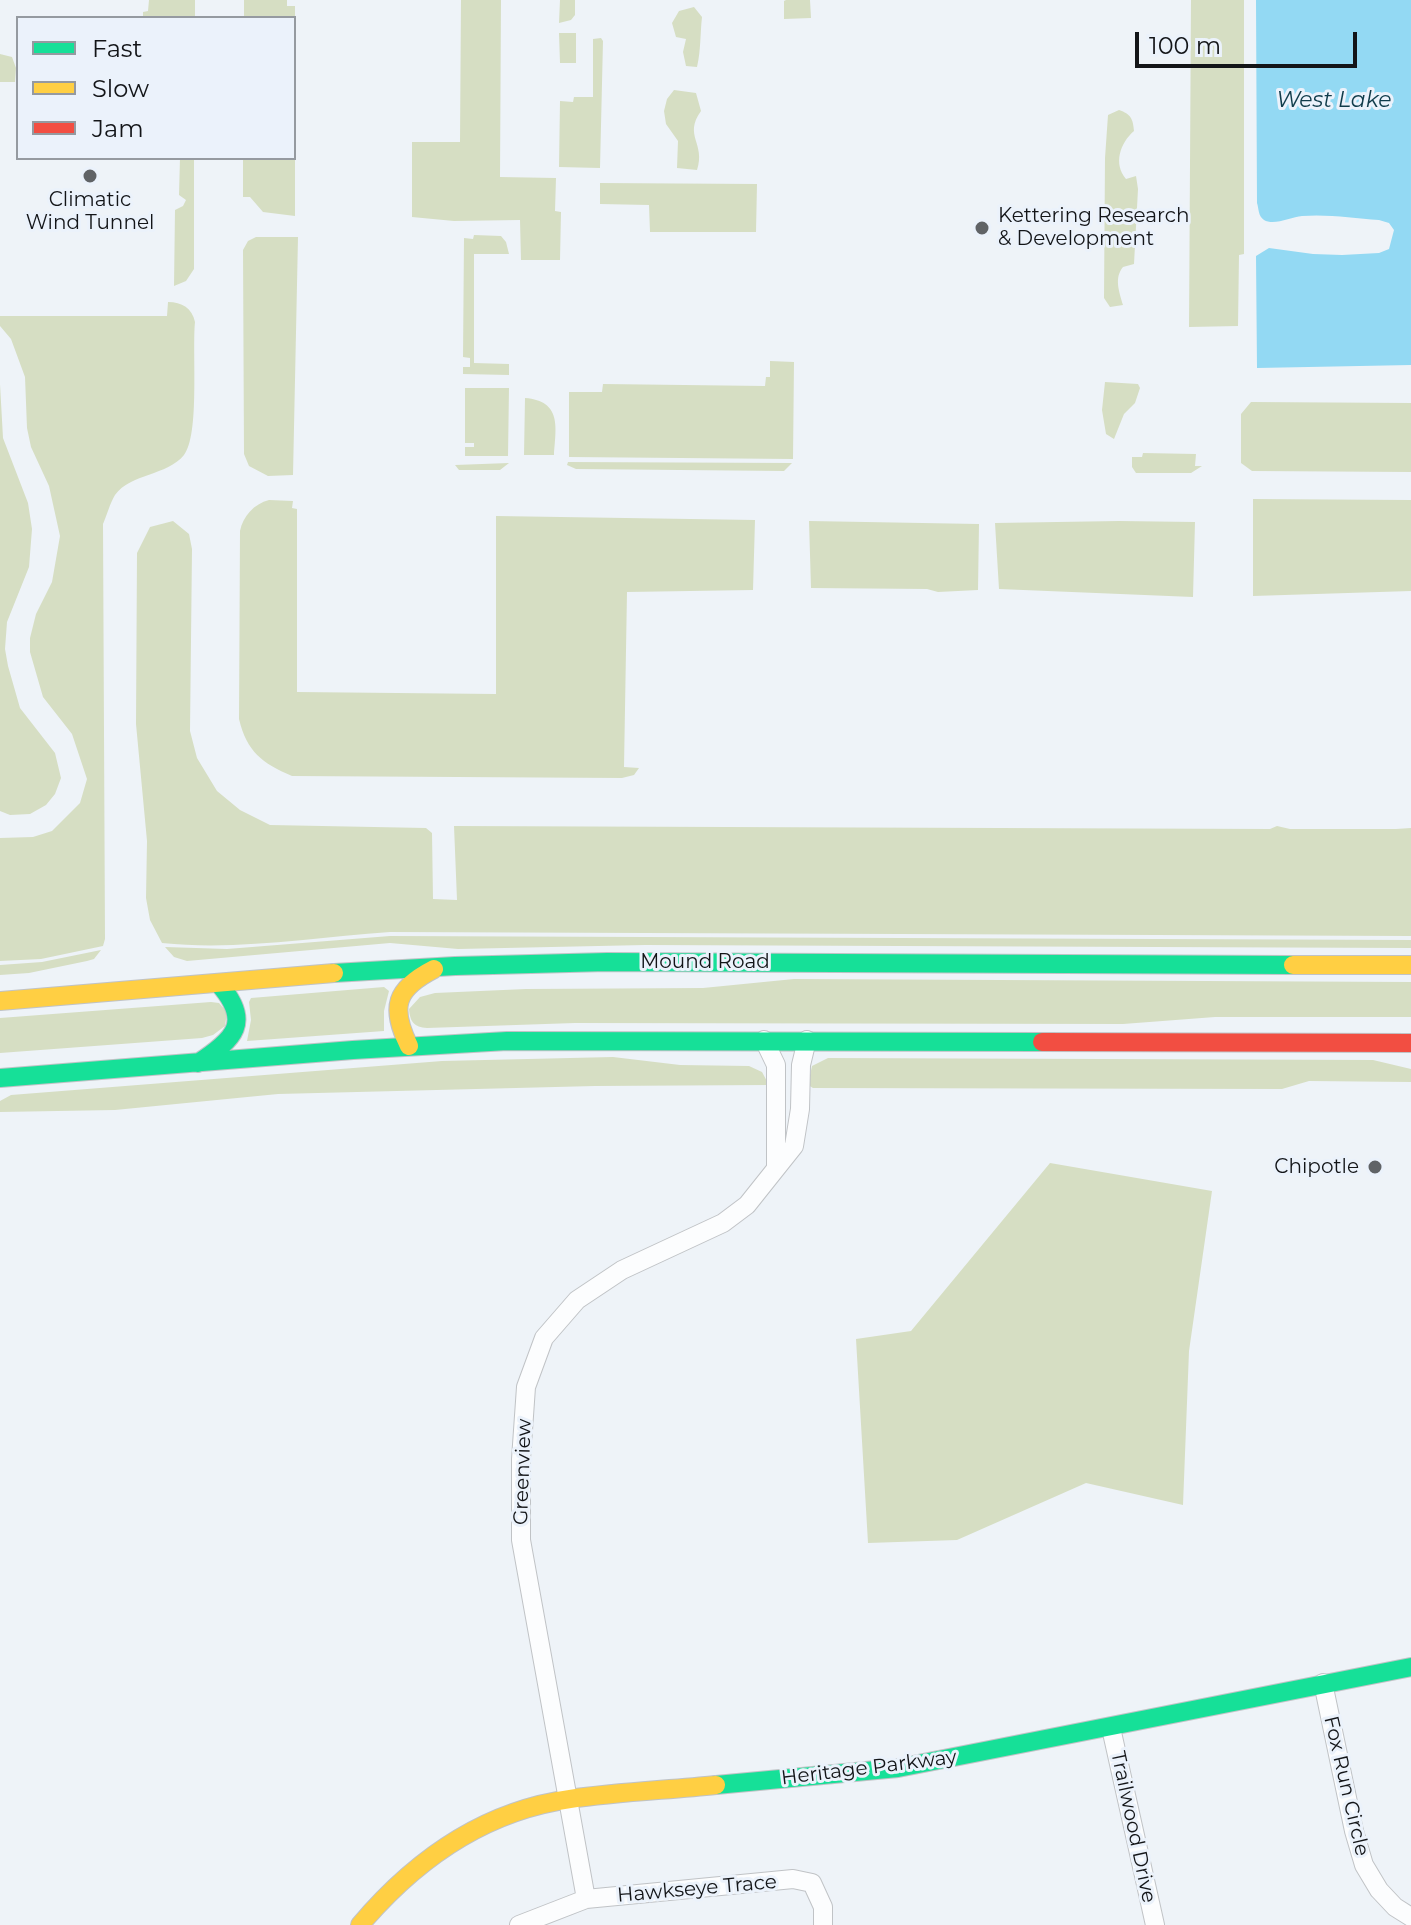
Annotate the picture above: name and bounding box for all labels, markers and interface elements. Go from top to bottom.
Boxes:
legend [16,16,296,160]
scale bar [1139,16,1361,66]
text: 100 m [1149,31,1221,60]
text: Fast [92,34,142,63]
text: Slow [92,74,149,103]
water label: West Lake [1276,88,1392,114]
text: Jam [92,114,144,143]
marker: Climatic Wind Tunnel [81,167,99,185]
place label: Climatic Wind Tunnel [26,188,154,235]
place label: Kettering Research & Development [998,204,1189,251]
marker: Kettering Research & Development [973,219,991,237]
street label: Mound Road [640,950,770,974]
place label: Chipotle [1274,1155,1359,1179]
marker: Chipotle [1366,1158,1384,1176]
street label: Greenview [509,1418,537,1526]
street label: Fox Run Circle [1318,1714,1374,1858]
street label: Heritage Parkway [780,1745,958,1791]
street label: Trailwood Drive [1105,1749,1161,1905]
street label: Hawkseye Trace [616,1870,778,1908]

